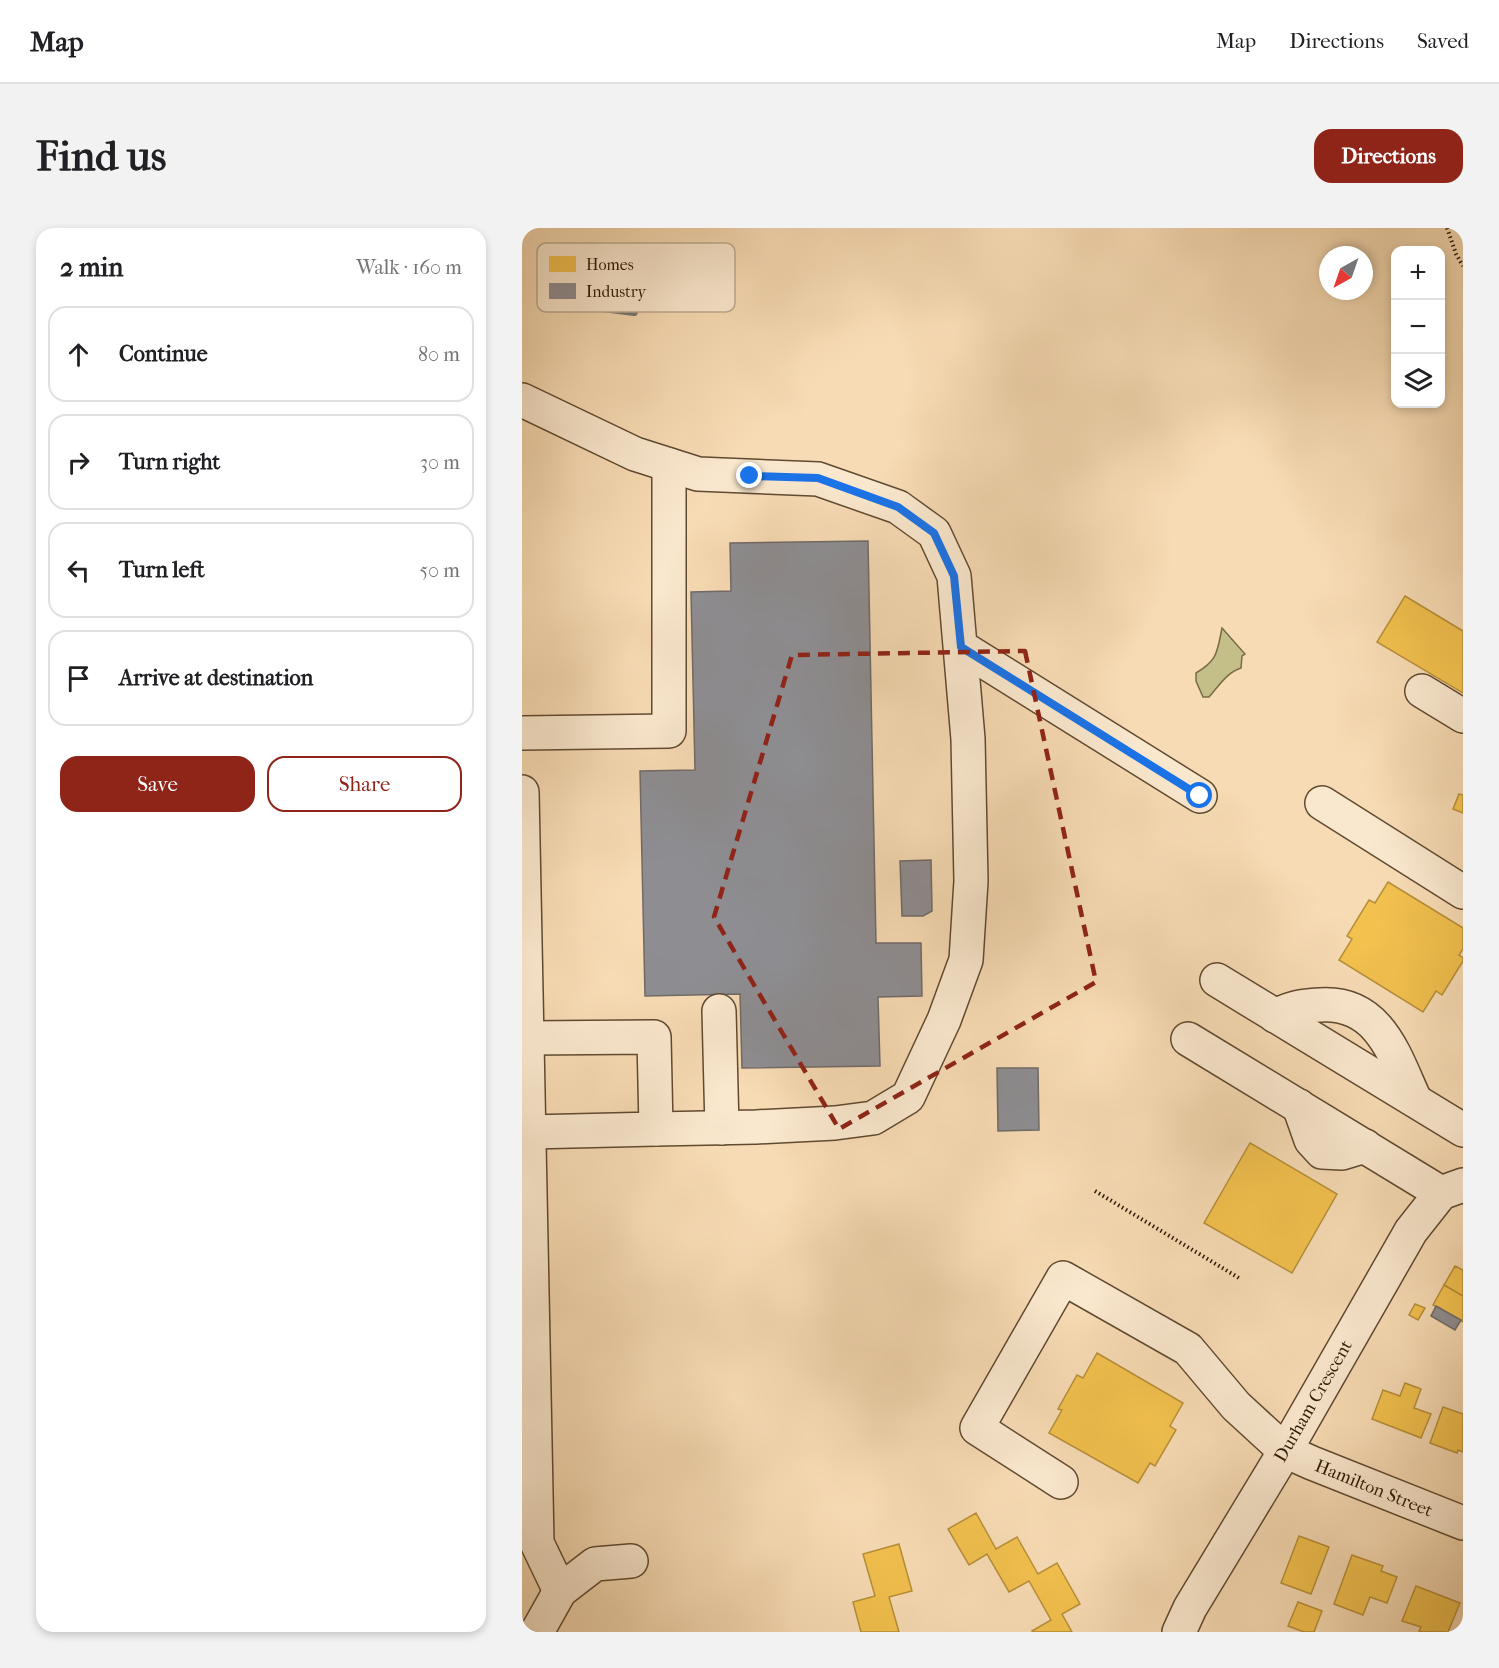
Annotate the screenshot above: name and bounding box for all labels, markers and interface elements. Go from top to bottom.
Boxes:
text: Map [30,25,84,58]
text: Map [1216,29,1256,53]
text: Directions [1289,29,1384,53]
text: Saved [1417,29,1469,53]
button: Directions [1314,129,1463,183]
text: Find us [36,132,166,181]
legend [537,243,735,312]
north arrow [1319,246,1373,300]
map controls [1391,246,1445,408]
button: + [1391,246,1445,300]
text: 2 min [60,252,123,283]
text: Homes [586,255,634,274]
text: Walk · 160 m [356,256,462,279]
text: Industry [586,282,647,301]
button: − [1391,300,1445,354]
icon: ahead [62,338,95,371]
text: Continue [119,341,208,367]
text: 80 m [418,343,460,366]
button: layers [1391,354,1445,408]
icon: right [62,446,95,479]
text: Turn right [119,449,220,475]
text: 30 m [420,451,460,474]
route end [736,462,762,488]
icon: left [62,554,95,587]
text: Turn left [119,557,205,583]
text: 50 m [419,559,460,582]
icon: arrive [62,662,95,695]
text: Arrive at destination [119,665,313,691]
button: Save [60,756,255,812]
button: Share [267,756,462,812]
route start [1186,782,1212,808]
street label: Durham Crescent [1270,1336,1357,1466]
street label: Hamilton Street [1312,1455,1436,1522]

